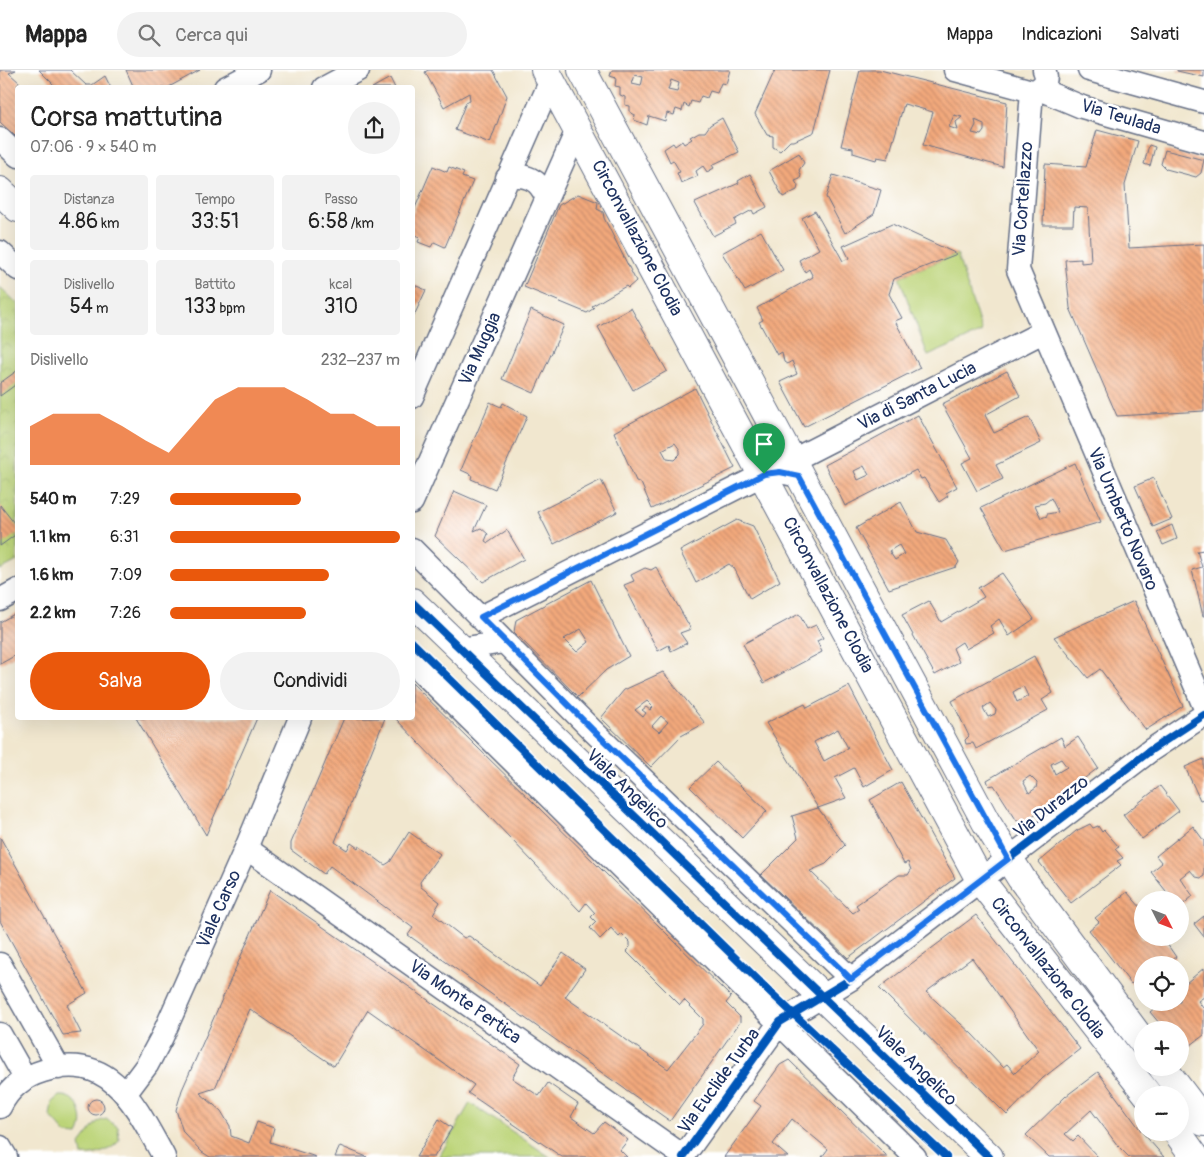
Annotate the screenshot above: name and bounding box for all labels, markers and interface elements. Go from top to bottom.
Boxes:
search box [117,12,467,57]
text: Mappa [25,20,87,49]
icon: search [135,21,163,49]
text: Cerca qui [175,23,248,47]
text: Mappa [946,23,993,46]
text: Indicazioni [1021,23,1101,46]
text: Salvati [1129,23,1179,46]
street label: Via Teulada [1078,94,1164,140]
text: Corsa mattutina [30,100,222,135]
button: share [348,102,400,154]
text: 07:06 · 9 × 540 m [30,137,157,157]
street label: Via Cortellazzo [1008,141,1039,257]
street label: Circonvallazione Clodia [586,156,688,320]
text: Distanza [64,191,115,208]
text: Tempo [195,191,235,208]
text: Passo [324,191,358,208]
text: 4.86 [59,208,98,235]
text: 33:51 [191,208,239,235]
text: 6:58 [308,208,348,235]
text: km [98,215,119,232]
text: /km [348,215,374,232]
text: Dislivello [63,276,115,293]
text: Battito [195,276,235,293]
text: kcal [330,276,352,293]
text: 54 [69,293,93,320]
text: 133 [185,293,216,320]
text: 310 [324,293,358,320]
text: m [93,300,109,317]
text: bpm [216,300,245,317]
street label: Via Muggia [454,309,506,389]
text: Dislivello [30,350,88,370]
text: 232–237 m [321,350,400,370]
street label: Via di Santa Lucia [854,356,980,436]
pin [743,423,785,474]
icon: arrive [750,430,778,458]
street label: Via Umberto Novaro [1082,444,1164,594]
text: 540 m [30,489,77,509]
text: 7:29 [110,489,140,509]
street label: Circonvallazione Clodia [777,513,879,677]
text: 1.1 km [30,527,70,547]
text: 6:31 [110,527,139,547]
text: 1.6 km [30,565,73,585]
text: 7:09 [110,565,142,585]
text: 2.2 km [30,603,76,623]
text: 7:26 [110,603,141,623]
button: Salva [30,652,210,710]
button: Condividi [220,652,400,710]
street label: Viale Angelico [581,744,673,834]
street label: Via Durazzo [1009,770,1094,844]
street label: Viale Carso [192,866,247,952]
north arrow [1134,891,1189,946]
map controls [1134,891,1189,1141]
street label: Circonvallazione Clodia [986,893,1110,1043]
street label: Via Monte Pertica [404,955,526,1049]
button: locate [1134,956,1189,1011]
street label: Viale Angelico [870,1021,962,1111]
button: + [1134,1021,1189,1076]
street label: Via Euclide Turba [673,1024,765,1138]
button: − [1134,1086,1189,1141]

